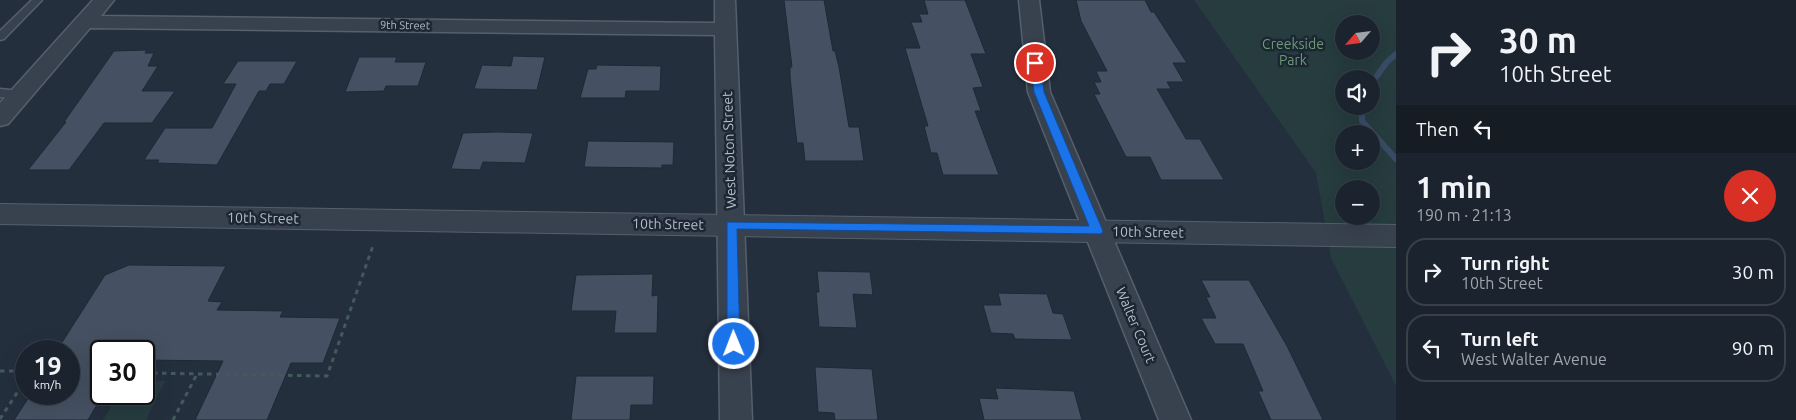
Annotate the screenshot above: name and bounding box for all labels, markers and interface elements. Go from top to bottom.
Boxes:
north arrow [1335,15,1380,60]
map controls [1335,15,1380,225]
street label: 9th Street [380,19,431,31]
icon: right [1416,20,1481,85]
text: 30 m [1499,20,1577,60]
park label: Creekside Park [1262,36,1324,68]
pin [1014,42,1056,84]
icon: arrive [1021,49,1049,77]
text: 10th Street [1499,61,1612,86]
button: sound [1335,70,1380,115]
street label: West Noton Street [719,91,739,209]
icon: left [1469,115,1497,143]
text: Then [1416,118,1459,140]
button: + [1335,125,1380,170]
text: 1 min [1416,170,1492,204]
button: close [1724,170,1776,222]
button: − [1335,180,1380,225]
text: 190 m · 21:13 [1416,206,1512,224]
street label: 10th Street [227,209,299,227]
street label: 10th Street [632,215,704,233]
street label: 10th Street [1112,223,1184,241]
text: Turn right [1461,252,1549,274]
icon: right [1418,258,1446,286]
text: 30 m [1732,261,1774,283]
text: 10th Street [1461,274,1543,292]
street label: Walter Court [1113,285,1159,366]
position arrow [707,317,759,369]
text: Turn left [1461,328,1539,350]
icon: left [1418,334,1446,362]
text: 90 m [1732,337,1774,359]
speed limit sign: 30 [90,340,155,405]
text: West Walter Avenue [1461,350,1607,368]
text: 19 [33,352,62,380]
text: km/h [34,378,61,391]

